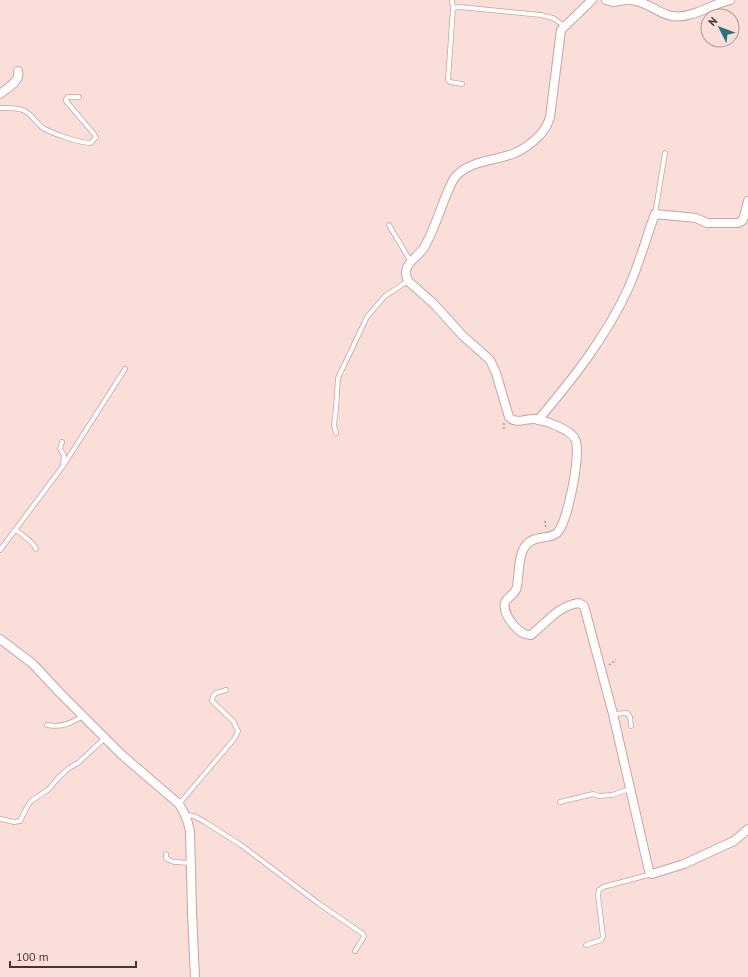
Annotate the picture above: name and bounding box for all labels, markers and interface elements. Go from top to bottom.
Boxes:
north arrow [700,8,740,48]
text: N [705,14,720,29]
scale bar [10,943,136,969]
text: 100 m [16,949,49,964]

